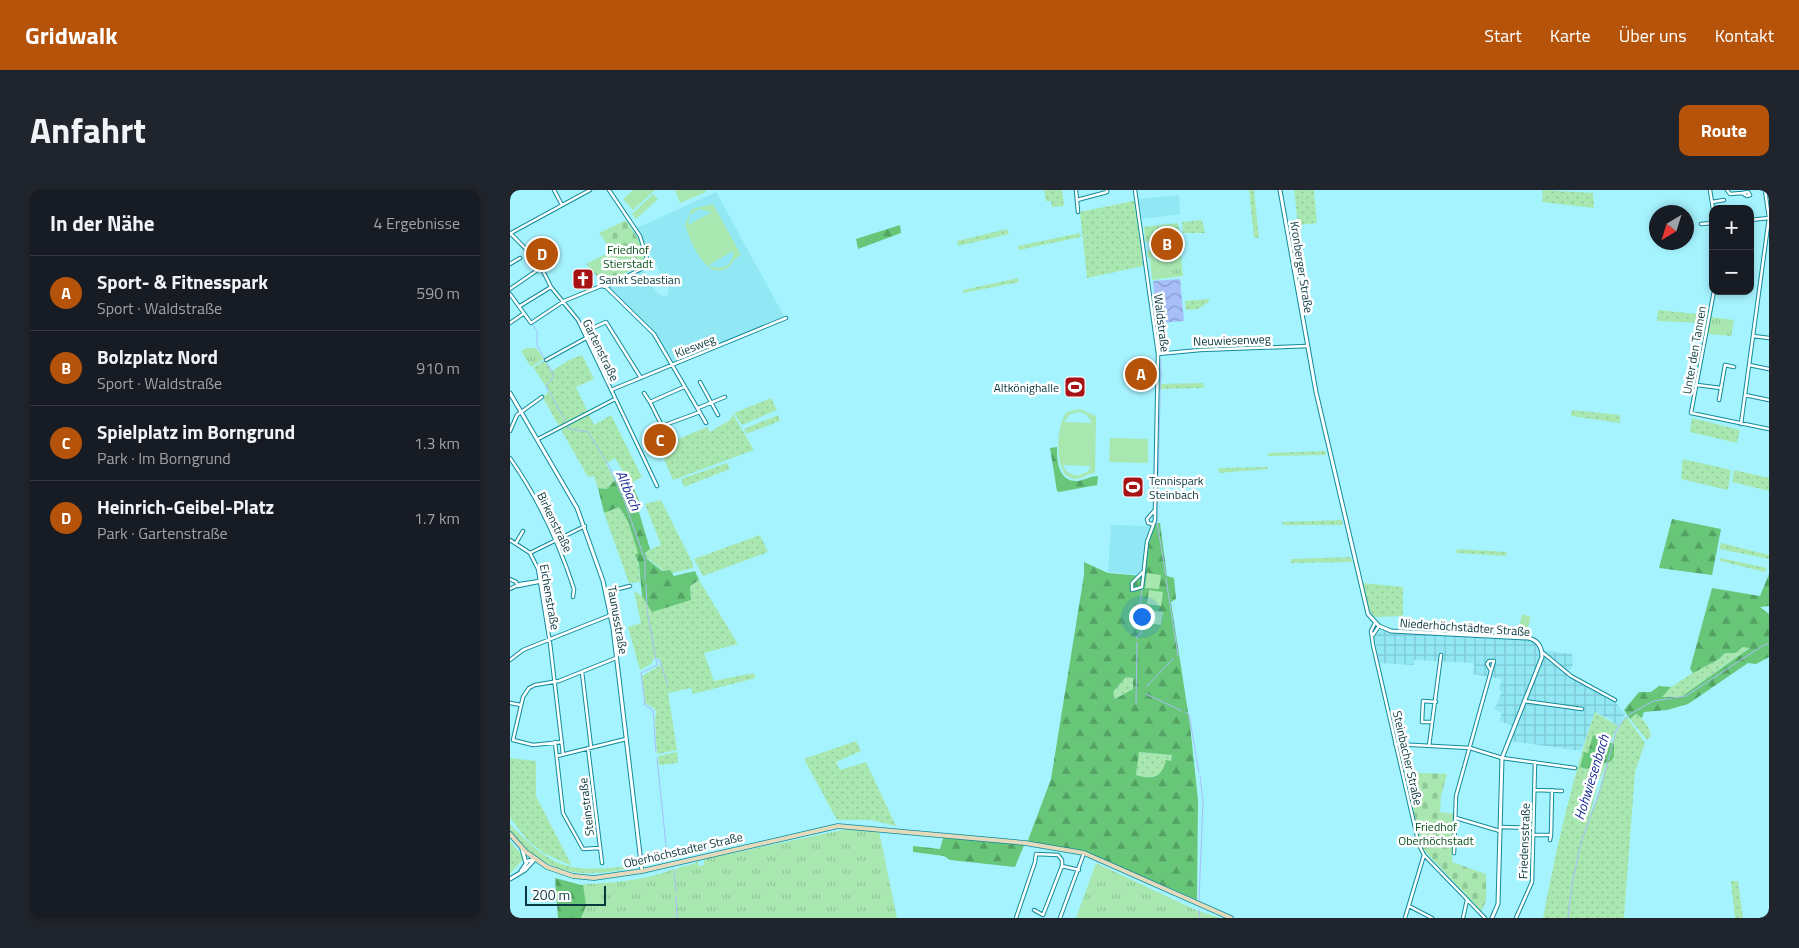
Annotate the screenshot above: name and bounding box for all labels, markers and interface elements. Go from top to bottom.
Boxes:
text: Gridwalk [25,17,118,53]
text: Start [1484,22,1522,49]
text: Karte [1550,22,1591,49]
text: Über uns [1619,22,1687,49]
text: Kontakt [1715,22,1774,49]
text: Anfahrt [30,103,146,157]
button: Route [1679,105,1769,156]
north arrow [1649,205,1694,250]
map controls [1709,205,1754,295]
button: + [1709,205,1754,250]
text: In der Nähe [50,207,155,239]
text: 4 Ergebnisse [373,211,460,235]
street label: Kronberger Straße [1285,220,1319,314]
pin: B [1151,225,1183,263]
pin: D [526,235,558,273]
park label: Friedhof Stierstadt [603,240,654,273]
button: − [1709,250,1754,295]
text: Sport- & Fitnesspark [97,267,268,296]
church icon: Sankt Sebastian [571,267,595,291]
place label: Sankt Sebastian [599,270,680,289]
text: A [61,281,71,305]
text: 590 m [416,281,460,305]
street label: Waldstraße [1149,293,1175,353]
text: Sport · Waldstraße [97,296,222,320]
street label: Unter den Tannen [1677,304,1711,396]
street label: Gartenstraße [578,316,624,384]
street label: Kiesweg [672,329,718,363]
street label: Neuwiesenweg [1193,329,1271,351]
text: Bolzplatz Nord [97,342,218,371]
pin: A [1125,355,1157,393]
text: B [61,356,71,380]
text: 910 m [416,356,460,380]
text: Sport · Waldstraße [97,371,222,395]
sports icon: Altkönighalle [1063,375,1087,399]
place label: Altkönighalle [994,378,1059,397]
text: Spielplatz im Borngrund [97,417,295,446]
pin: C [644,421,676,459]
text: C [62,431,70,455]
text: 1.3 km [414,431,460,455]
text: Park · Im Borngrund [97,446,231,470]
water label: Altbach [611,467,647,514]
place label: Tennispark Steinbach [1149,471,1204,504]
sports icon: Tennispark Steinbach [1121,475,1145,499]
street label: Birkenstraße [532,489,578,555]
text: Heinrich-Geibel-Platz [97,492,274,521]
text: D [61,506,71,530]
text: 1.7 km [414,506,460,530]
text: Park · Gartenstraße [97,521,228,545]
street label: Eichenstraße [535,563,565,631]
street label: Taunusstraße [603,584,633,656]
your location [1129,604,1155,630]
street label: Niederhöchstädter Straße [1399,613,1531,641]
street label: Steinbacher Straße [1388,709,1428,807]
water label: Hohwiesenbach [1568,731,1614,822]
street label: Steinstraße [573,777,599,837]
street label: Friedensstraße [1513,803,1535,879]
park label: Friedhof Oberhöchstadt [1398,817,1474,850]
street label: Oberhöchstadter Straße [622,827,744,873]
scale bar [525,883,606,906]
text: 200 m [532,884,570,905]

